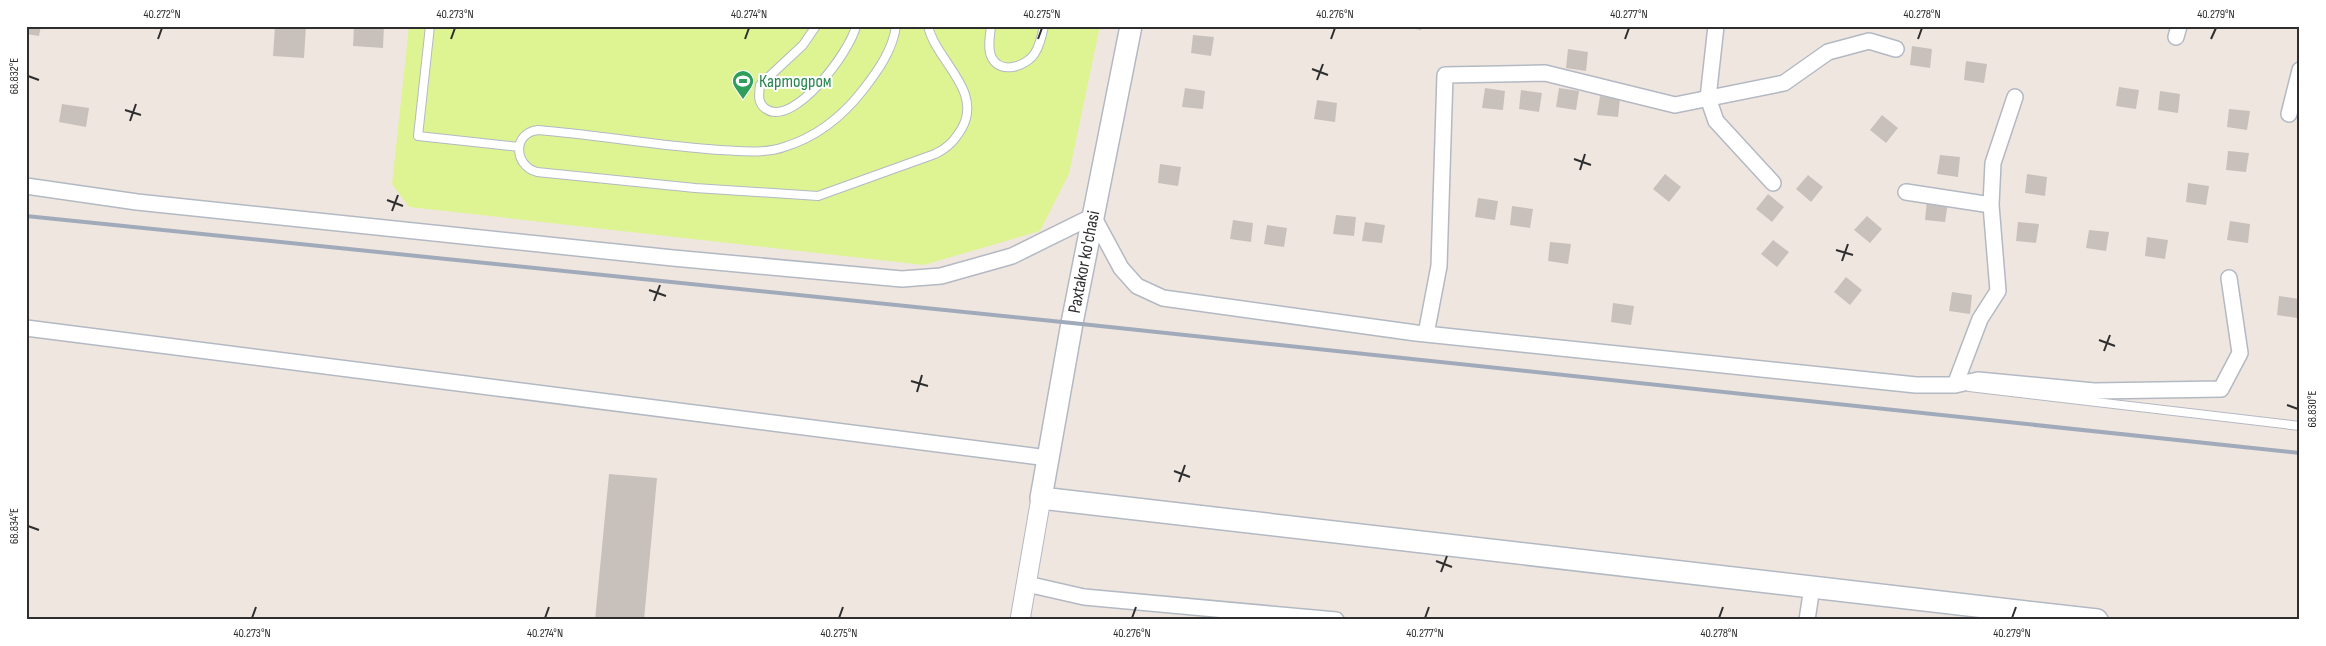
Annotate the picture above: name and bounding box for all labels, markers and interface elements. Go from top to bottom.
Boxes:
text: 40.272°N [143,7,181,22]
text: 40.273°N [436,7,474,22]
text: 40.274°N [731,7,767,22]
text: 40.275°N [1024,7,1060,22]
text: 40.276°N [1316,7,1354,22]
text: 40.277°N [1610,7,1648,22]
text: 40.278°N [1903,7,1941,22]
text: 40.279°N [2197,7,2235,22]
text: 68.832°E [7,58,22,94]
sports icon: Картодром [731,69,755,100]
place label: Картодром [759,71,832,92]
street label: Paxtakor ko'chasi [1064,209,1104,315]
text: 68.830°E [2305,391,2320,427]
text: 68.834°E [7,508,22,544]
text: 40.273°N [233,626,271,641]
text: 40.274°N [527,626,563,641]
text: 40.275°N [821,626,857,641]
text: 40.276°N [1113,626,1151,641]
text: 40.277°N [1406,626,1444,641]
text: 40.278°N [1700,626,1738,641]
text: 40.279°N [1993,626,2031,641]

